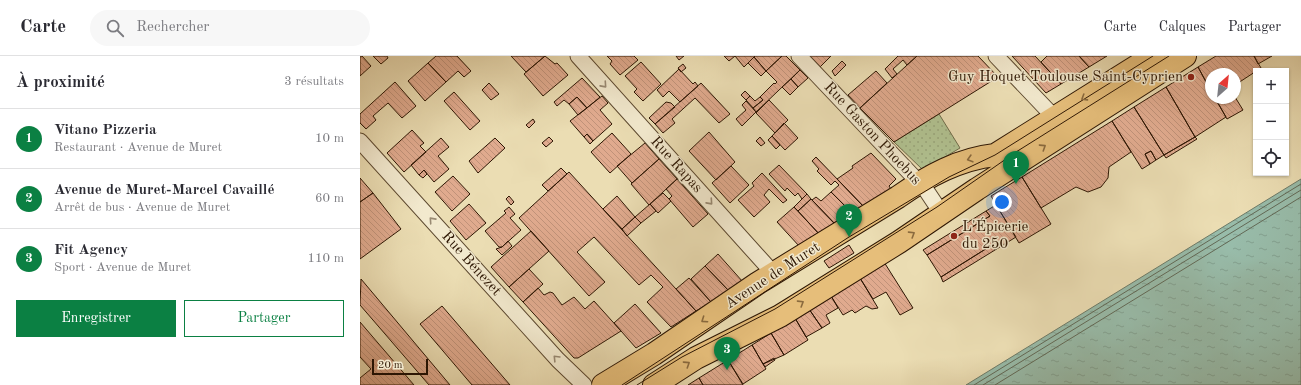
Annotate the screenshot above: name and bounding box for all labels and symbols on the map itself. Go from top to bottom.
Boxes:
north arrow [1205,68,1241,104]
place label: Guy Hoquet Toulouse Saint-Cyprien [948,70,1183,85]
marker: Guy Hoquet Toulouse Saint-Cyprien [1186,72,1196,82]
one-way arrow [599,80,606,88]
street label: Rue Gaston Phoebus [821,80,923,188]
one-way arrow [1081,94,1088,101]
street label: Rue Rapas [647,134,705,196]
one-way arrow [1039,144,1046,152]
pin: 1 [1003,151,1029,184]
one-way arrow [967,154,974,163]
your location [992,192,1012,212]
one-way arrow [705,197,712,205]
pin: 2 [836,204,862,237]
one-way arrow [429,217,436,225]
place label: L'Épicerie du 250 [962,217,1028,252]
street label: Rue Bénezet [438,229,504,299]
one-way arrow [908,231,915,239]
marker: L'Épicerie du 250 [949,231,959,241]
street label: Avenue de Muret [723,240,823,312]
one-way arrow [797,300,804,307]
one-way arrow [701,315,708,323]
pin: 3 [714,337,740,370]
one-way arrow [554,355,561,363]
scale bar [372,357,428,376]
one-way arrow [683,361,690,369]

